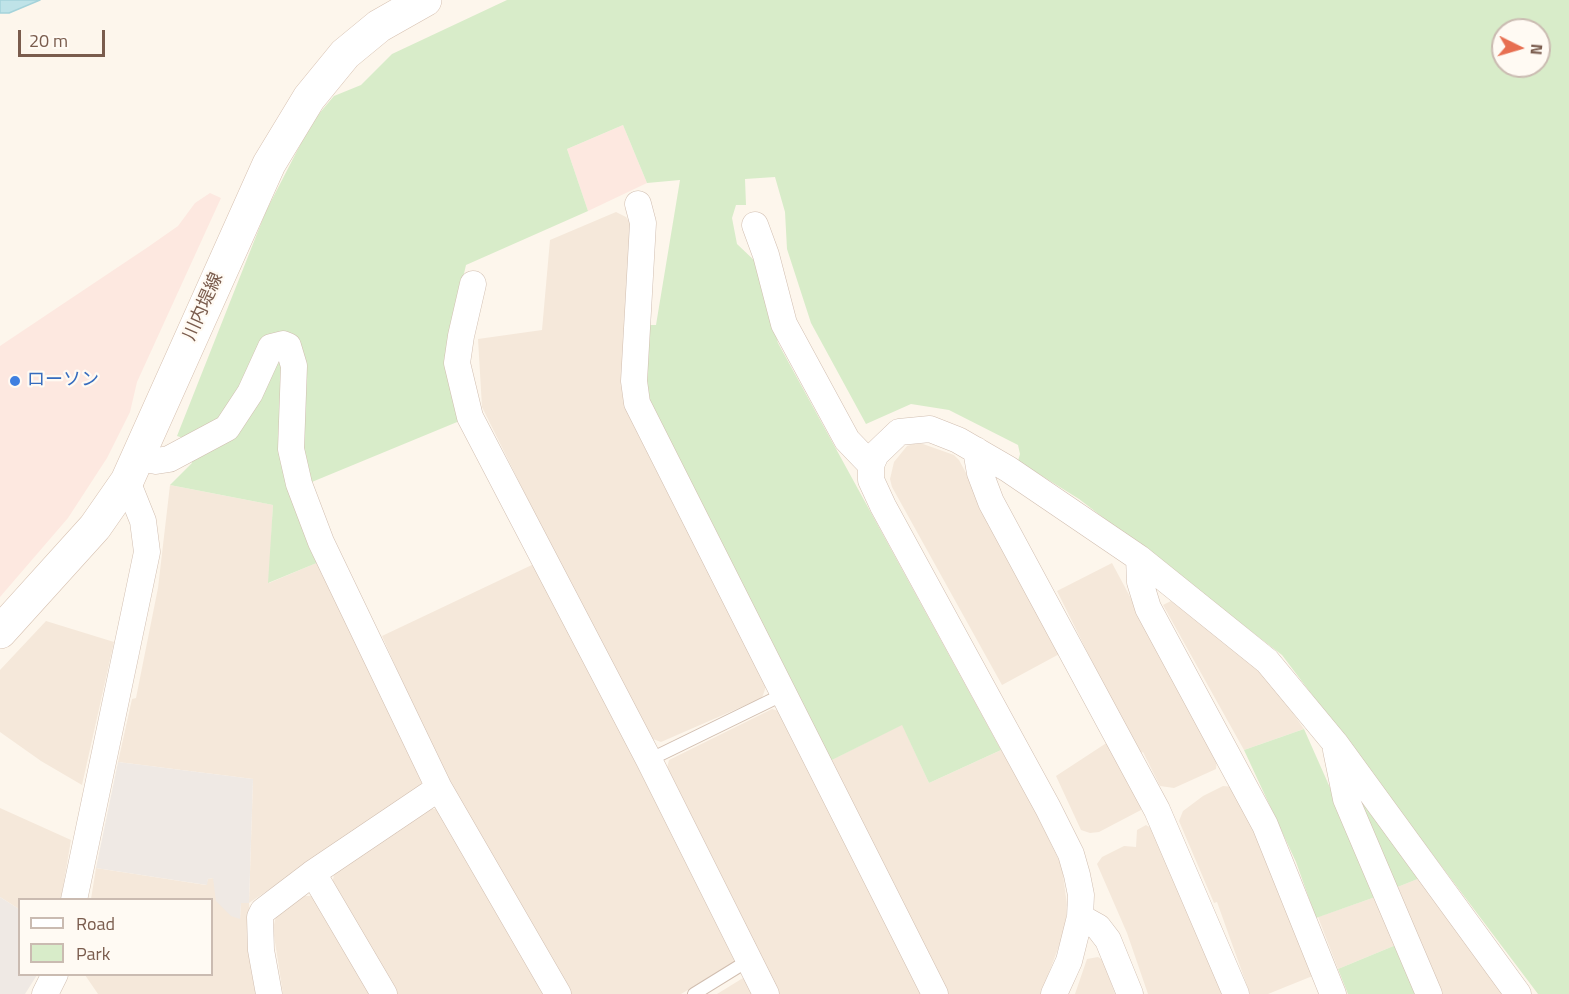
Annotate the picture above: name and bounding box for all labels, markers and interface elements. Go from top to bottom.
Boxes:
scale bar [21,18,108,56]
north arrow [1491,18,1551,78]
text: 20 m [29,27,68,54]
text: N [1525,43,1549,56]
street label: 川内堤線 [179,270,229,344]
place label: ローソン [27,370,99,392]
marker: ローソン [8,374,22,388]
legend [18,898,213,976]
text: Road [76,910,115,937]
text: Park [76,940,110,967]

